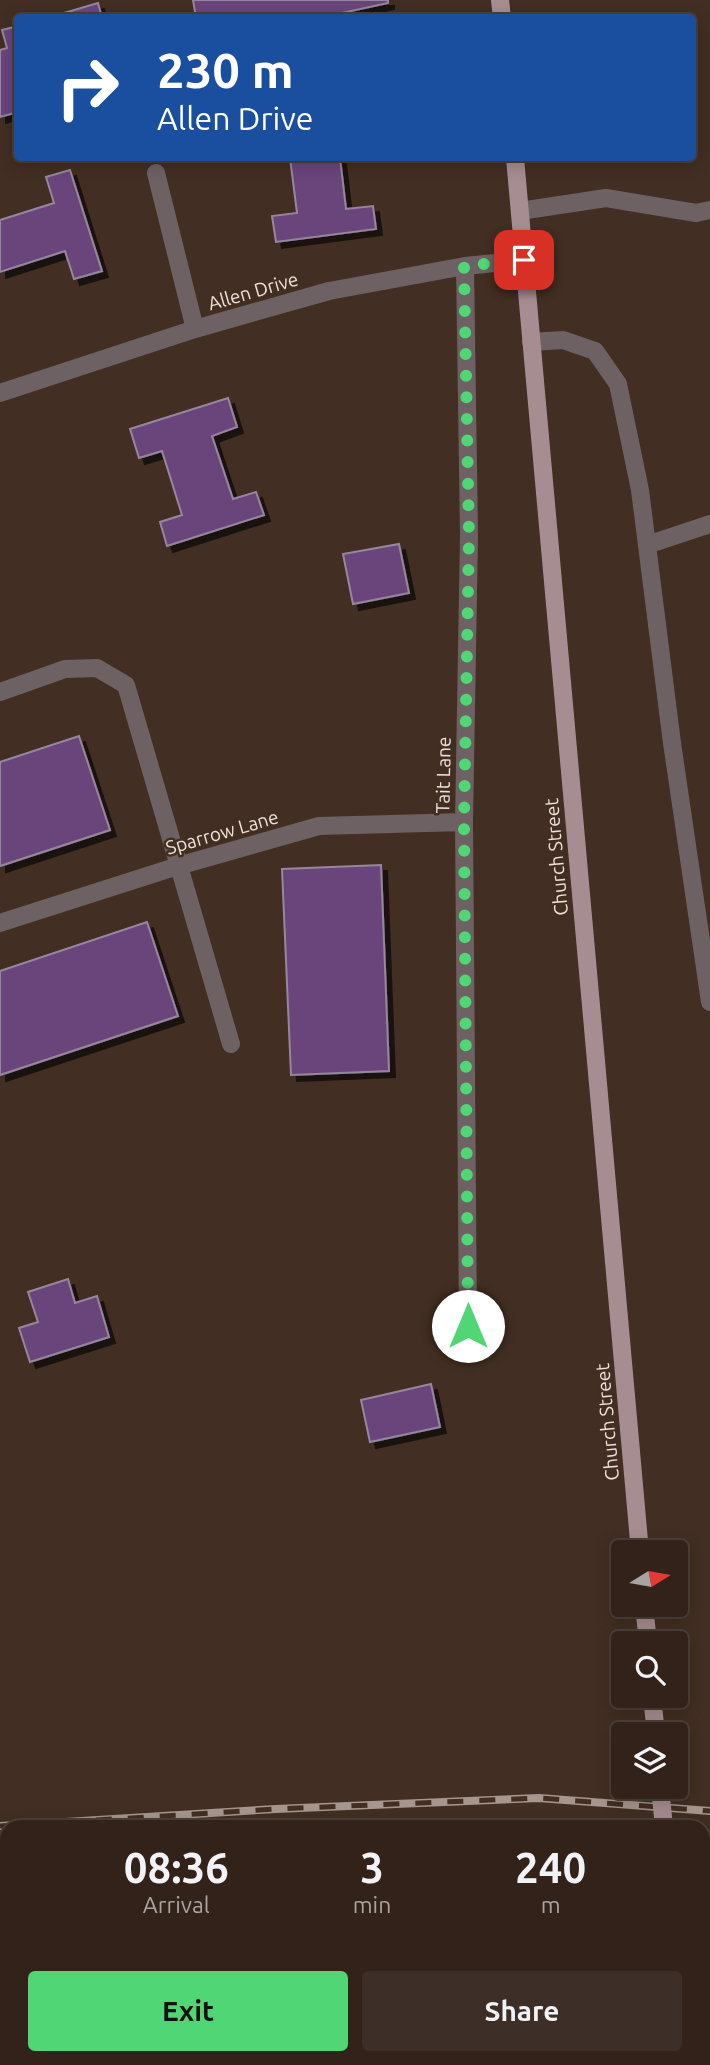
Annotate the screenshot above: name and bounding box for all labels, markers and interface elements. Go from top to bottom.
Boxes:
icon: right [42,42,133,133]
text: 230 m [157,42,294,97]
text: Allen Drive [157,100,313,136]
pin [494,230,554,290]
icon: arrive [505,241,543,279]
street label: Allen Drive [205,268,301,314]
street label: Tait Lane [431,736,455,814]
street label: Church Street [540,797,572,917]
street label: Sparrow Lane [163,805,281,859]
position arrow [431,1289,505,1363]
street label: Church Street [591,1362,623,1482]
north arrow [611,1540,688,1617]
map controls [611,1540,688,1799]
button: search [611,1631,688,1708]
button: layers [611,1722,688,1799]
text: 08:36 [124,1844,229,1891]
text: 3 [360,1844,384,1891]
text: 240 [515,1844,586,1891]
text: Arrival [143,1892,210,1917]
text: min [353,1892,391,1917]
text: m [541,1892,561,1917]
button: Exit [28,1971,348,2051]
button: Share [362,1971,682,2051]

